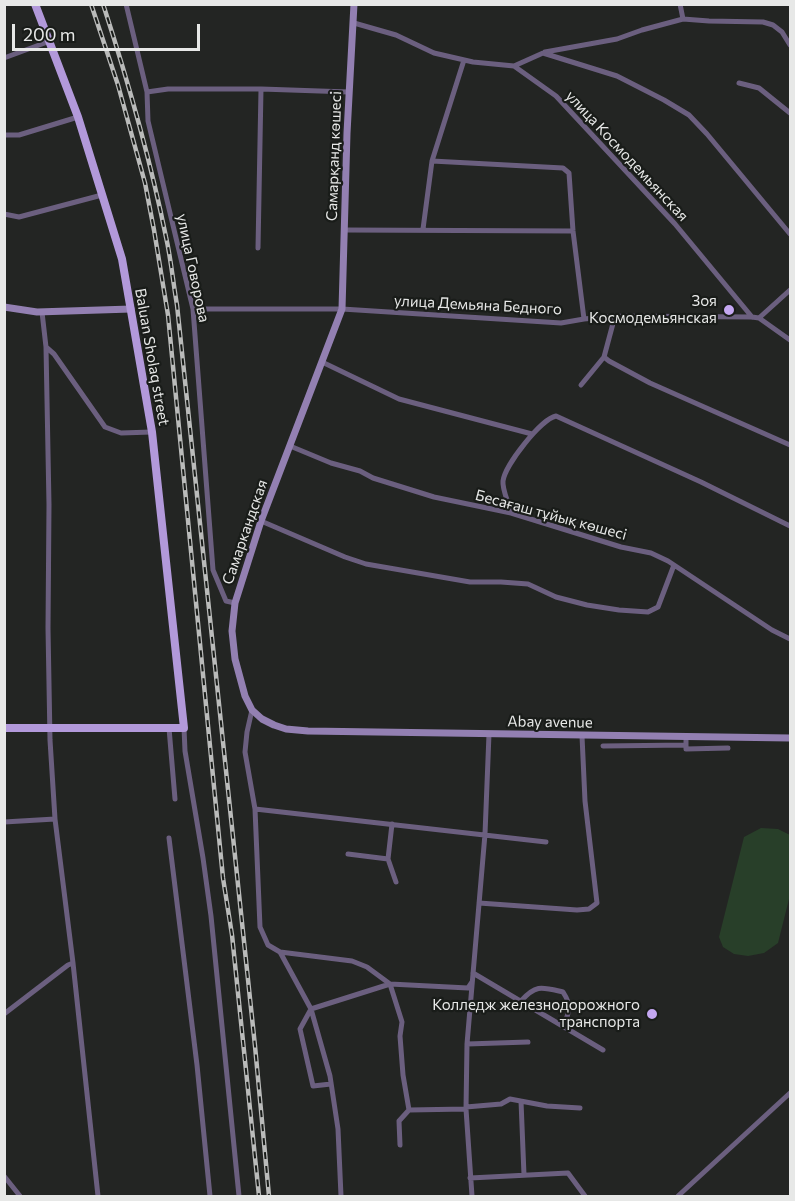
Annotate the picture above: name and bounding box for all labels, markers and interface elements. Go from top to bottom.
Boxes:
scale bar [15,12,202,50]
text: 200 m [23,23,76,45]
street label: улица Космодемьянская [562,87,692,225]
street label: Самарқанд көшесі [323,91,345,221]
street label: улица Говорова [173,212,213,324]
street label: Baluan Sholaq street [131,287,173,427]
street label: улица Демьяна Бедного [394,292,562,318]
place label: Зоя Космодемьянская [589,292,717,327]
marker: Зоя Космодемьянская [722,303,736,317]
street label: Самаркандская [219,477,271,587]
street label: Бесағаш тұйық көшесі [473,486,629,544]
street label: Abay avenue [507,712,593,732]
place label: Колледж железнодорожного транспорта [432,996,640,1031]
marker: Колледж железнодорожного транспорта [645,1007,659,1021]

